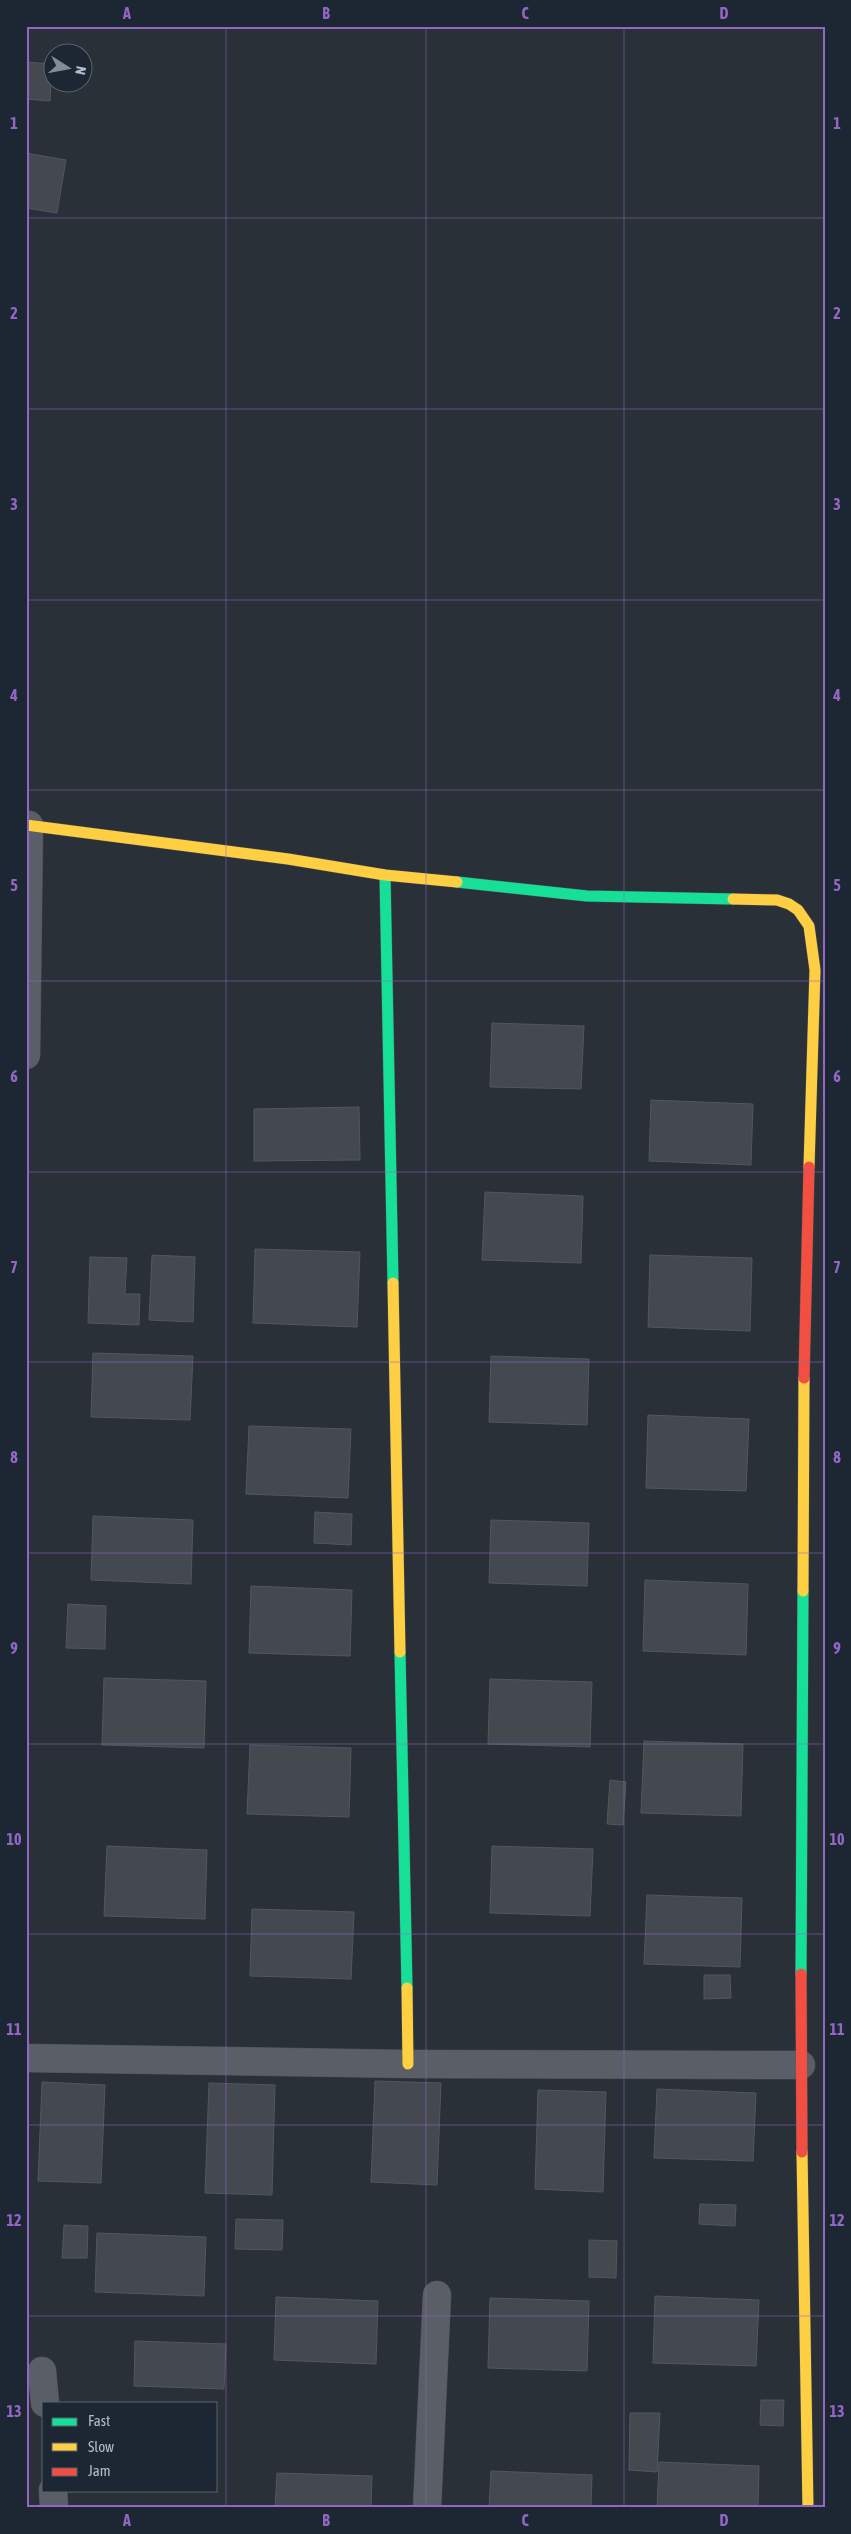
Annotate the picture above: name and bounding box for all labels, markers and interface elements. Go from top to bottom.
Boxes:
text: A [122,4,131,22]
text: B [322,4,330,22]
text: C [521,4,529,22]
text: D [720,4,729,22]
north arrow [42,42,92,92]
text: N [72,65,89,76]
text: 1 [10,114,18,132]
text: 1 [833,114,841,132]
text: 2 [10,304,18,322]
text: 2 [833,304,841,322]
text: 3 [10,495,18,513]
text: 3 [833,495,841,513]
text: 4 [9,686,18,704]
text: 4 [832,686,841,704]
text: 5 [10,876,18,894]
text: 5 [833,876,841,894]
text: 6 [10,1067,18,1085]
text: 6 [833,1067,841,1085]
text: 7 [10,1258,18,1276]
text: 7 [833,1258,841,1276]
text: 8 [10,1448,18,1466]
text: 8 [833,1448,841,1466]
text: 9 [10,1639,18,1657]
text: 9 [833,1639,841,1657]
text: 10 [6,1830,22,1848]
text: 10 [829,1830,845,1848]
text: 11 [6,2020,22,2038]
text: 11 [829,2020,845,2038]
text: 12 [6,2211,22,2229]
text: 12 [829,2211,845,2229]
text: 13 [6,2402,22,2420]
legend [42,2402,218,2492]
text: 13 [829,2402,845,2420]
text: Fast [88,2412,110,2429]
text: Slow [88,2438,114,2455]
text: Jam [88,2462,111,2479]
text: A [122,2511,131,2529]
text: B [322,2511,330,2529]
text: C [521,2511,529,2529]
text: D [720,2511,729,2529]

